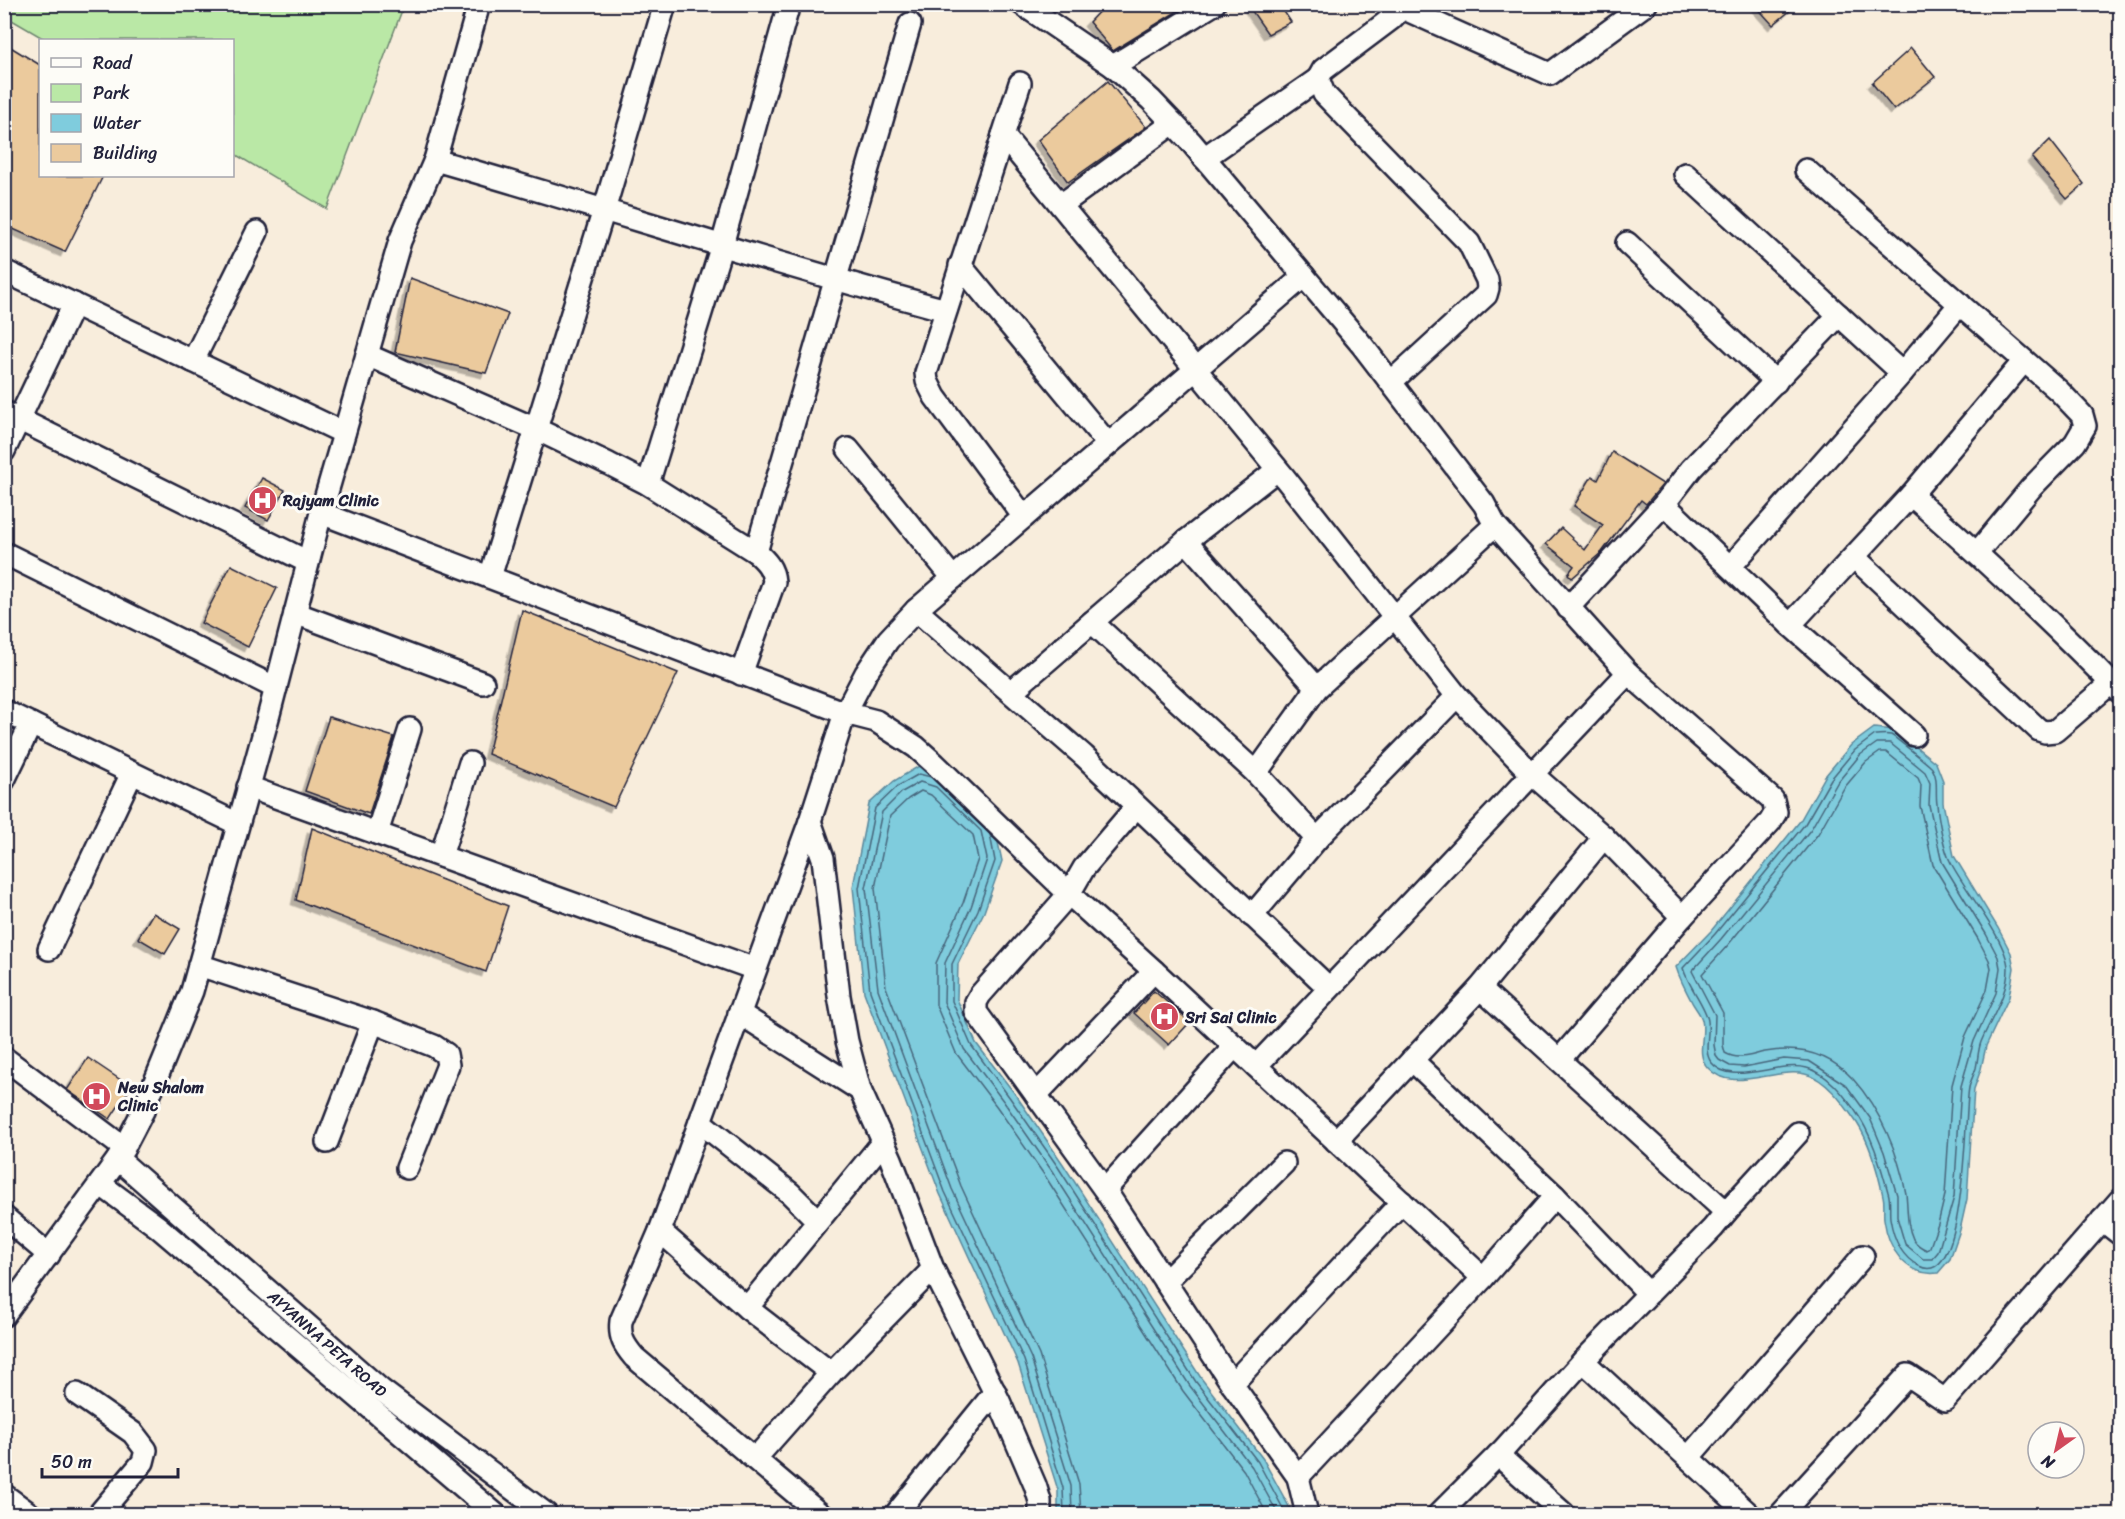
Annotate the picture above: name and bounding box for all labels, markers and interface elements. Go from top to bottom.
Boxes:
legend [39,39,234,177]
text: Road [93,47,133,79]
text: Park [93,77,130,109]
text: Water [93,107,142,139]
text: Building [93,137,157,169]
hospital icon: Rajyam Clinic [246,484,278,516]
place label: Rajyam Clinic [282,486,380,515]
hospital icon: Sri Sai Clinic [1148,1001,1180,1033]
place label: Sri Sai Clinic [1184,1003,1277,1032]
place label: New Shalom Clinic [117,1073,204,1120]
hospital icon: New Shalom Clinic [81,1080,113,1112]
street label: AYYANNA PETA ROAD [260,1281,394,1405]
north arrow [2026,1420,2086,1480]
scale bar [42,1441,178,1479]
text: 50 m [51,1446,92,1478]
text: N [2034,1446,2061,1478]

